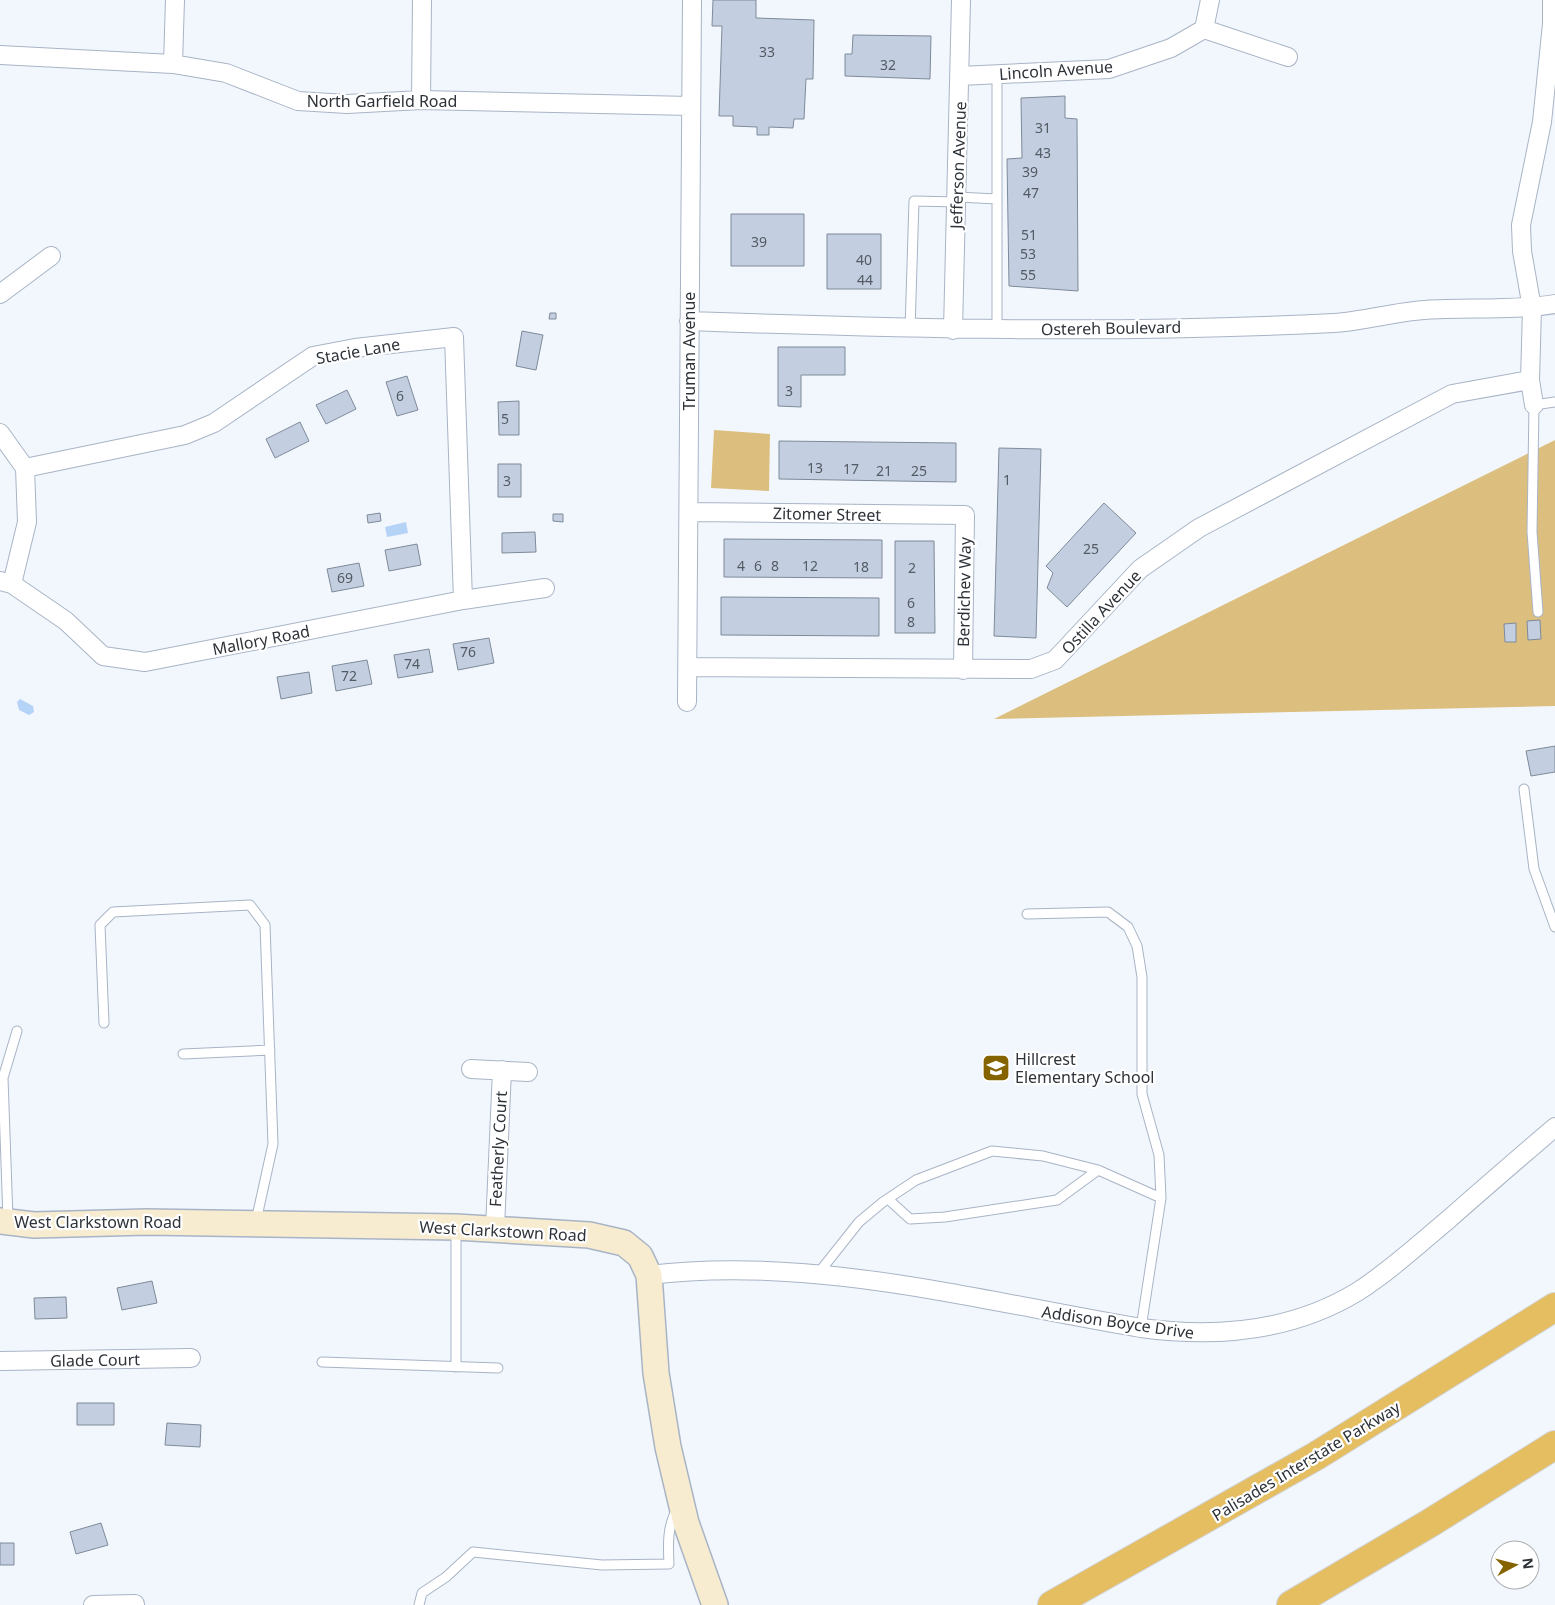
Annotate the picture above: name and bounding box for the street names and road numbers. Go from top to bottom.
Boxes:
street label: Lincoln Avenue [998,55,1114,85]
street label: North Garfield Road [307,90,457,112]
street label: Jefferson Avenue [945,101,971,231]
street label: Truman Avenue [678,292,700,410]
street label: Ostereh Boulevard [1041,316,1181,340]
street label: Stacie Lane [314,333,402,369]
street label: Zitomer Street [773,502,881,526]
street label: Berdichev Way [952,536,976,647]
street label: Ostilla Avenue [1056,565,1146,659]
street label: Mallory Road [210,620,312,660]
street label: Featherly Court [484,1090,512,1208]
street label: West Clarkstown Road [14,1211,182,1233]
street label: West Clarkstown Road [419,1216,587,1246]
street label: Addison Boyce Drive [1040,1300,1196,1344]
street label: Glade Court [50,1348,140,1372]
street label: Palisades Interstate Parkway [1208,1396,1405,1526]

